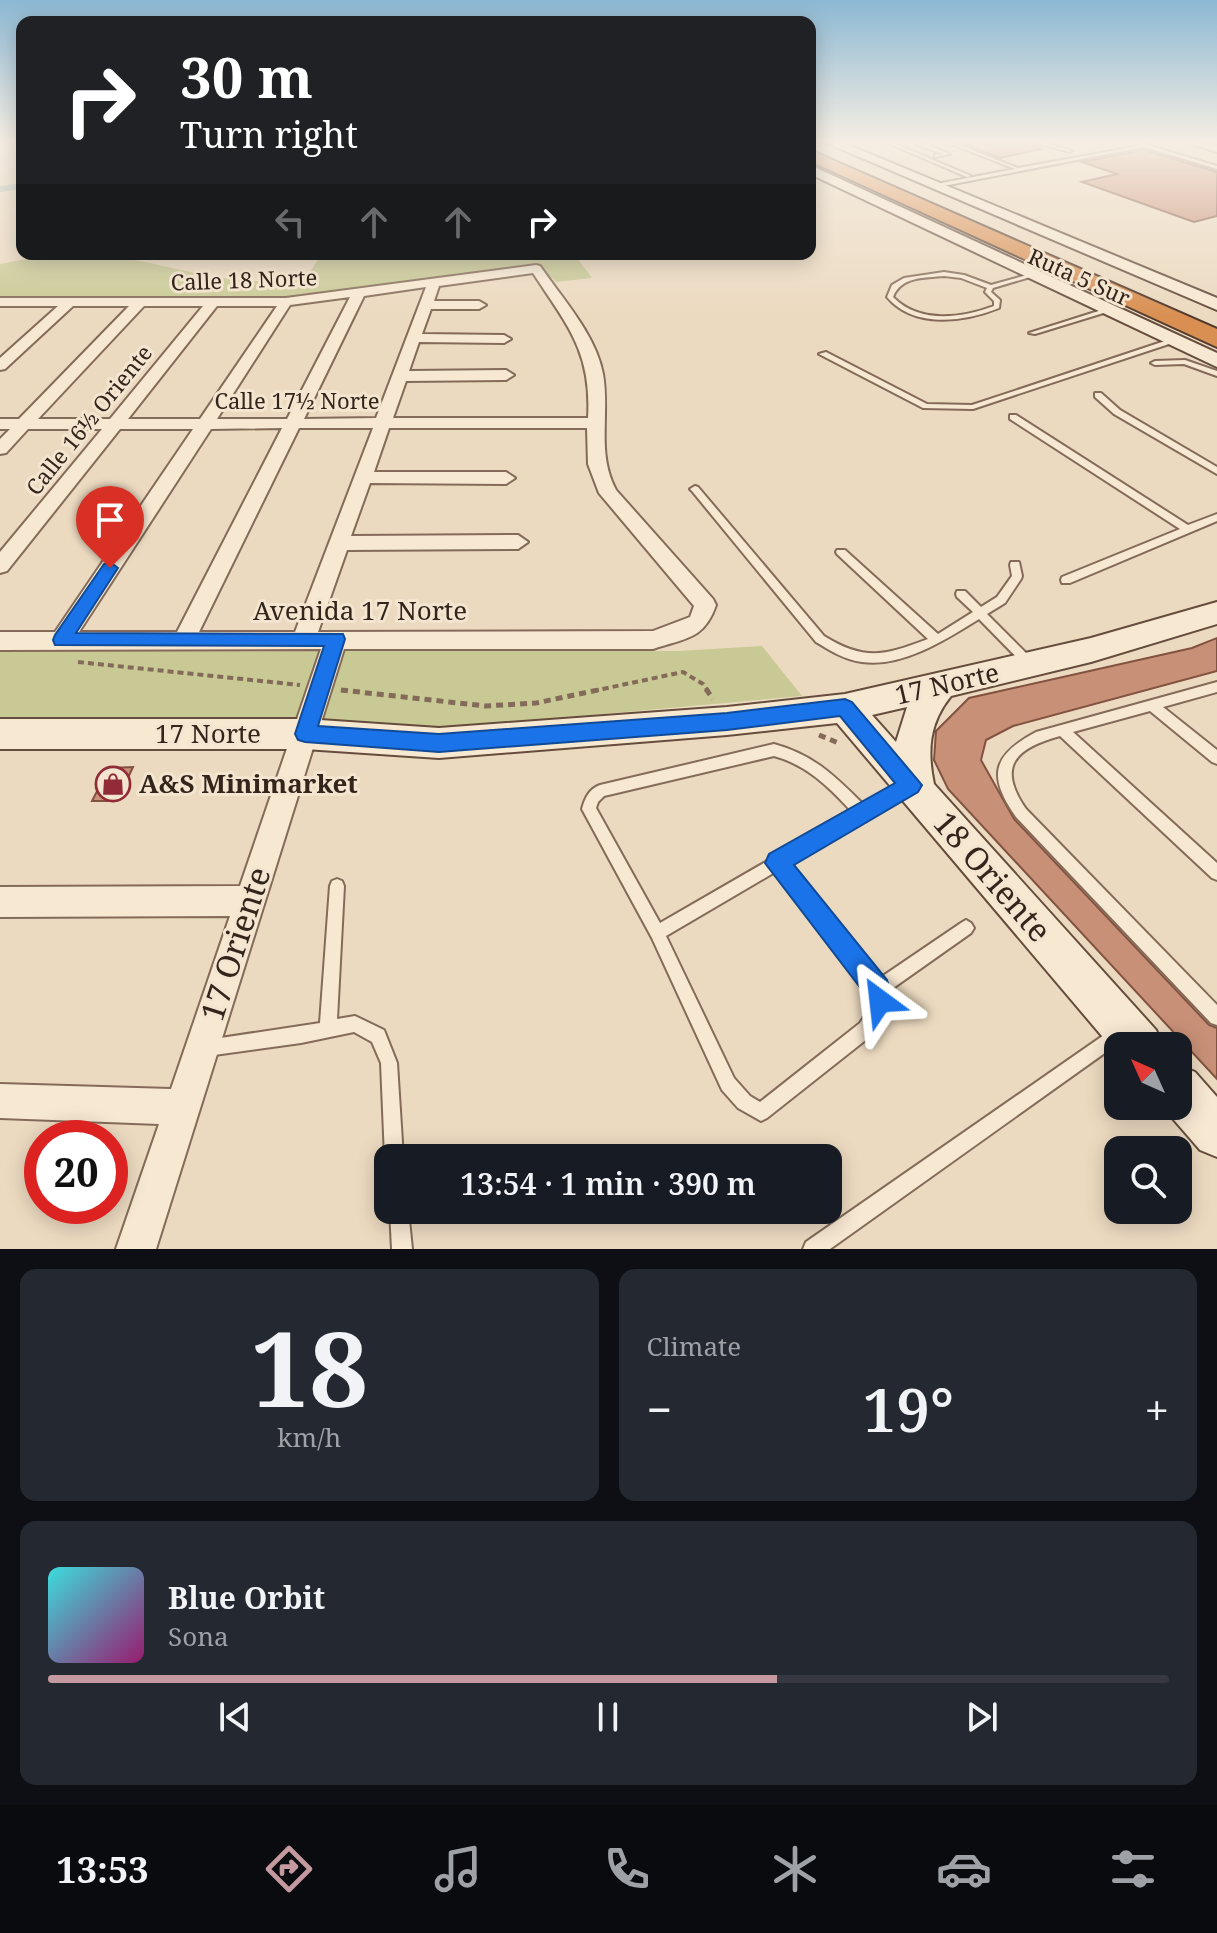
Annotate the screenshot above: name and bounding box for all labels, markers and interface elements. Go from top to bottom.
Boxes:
text: 30 m [180,38,313,114]
icon: right [48,48,152,152]
text: Turn right [180,110,358,159]
icon: left [268,200,312,244]
icon: ahead [352,200,396,244]
icon: ahead [436,200,480,244]
icon: right [520,200,564,244]
street label: Ruta 5 Sur [1024,240,1136,312]
street label: Calle 18 Norte [170,261,318,297]
street label: Calle 16½ Oriente [18,338,158,501]
street label: Calle 17½ Norte [214,385,380,415]
pin [76,486,144,568]
icon: arrive [88,498,132,542]
street label: Avenida 17 Norte [253,592,467,628]
street label: 17 Norte [891,654,1002,712]
street label: 17 Norte [155,715,261,751]
shop icon: A&S Minimarket [94,765,132,803]
place label: A&S Minimarket [139,765,358,801]
street label: 18 Oriente [925,802,1062,950]
street label: 17 Oriente [190,861,280,1026]
position arrow [838,959,922,1043]
north arrow [1104,1032,1192,1120]
map controls [1104,1032,1192,1224]
speed limit sign: 20 [24,1120,128,1224]
button: search [1104,1136,1192,1224]
text: 13:54 · 1 min · 390 m [460,1163,756,1204]
text: 18 [250,1296,368,1437]
text: Climate [647,1328,741,1364]
text: 19° [862,1368,954,1450]
text: − [647,1379,672,1439]
text: + [1144,1379,1169,1439]
text: km/h [277,1419,341,1455]
text: Blue Orbit [168,1577,325,1618]
text: Sona [168,1618,229,1654]
icon: previous [213,1695,257,1739]
icon: pause [586,1695,630,1739]
icon: next [960,1695,1004,1739]
icon: directions [261,1841,317,1897]
icon: music [430,1841,486,1897]
icon: phone [599,1841,655,1897]
icon: climate [767,1841,823,1897]
icon: car [936,1841,992,1897]
icon: filters [1105,1841,1161,1897]
text: 13:53 [56,1845,149,1894]

